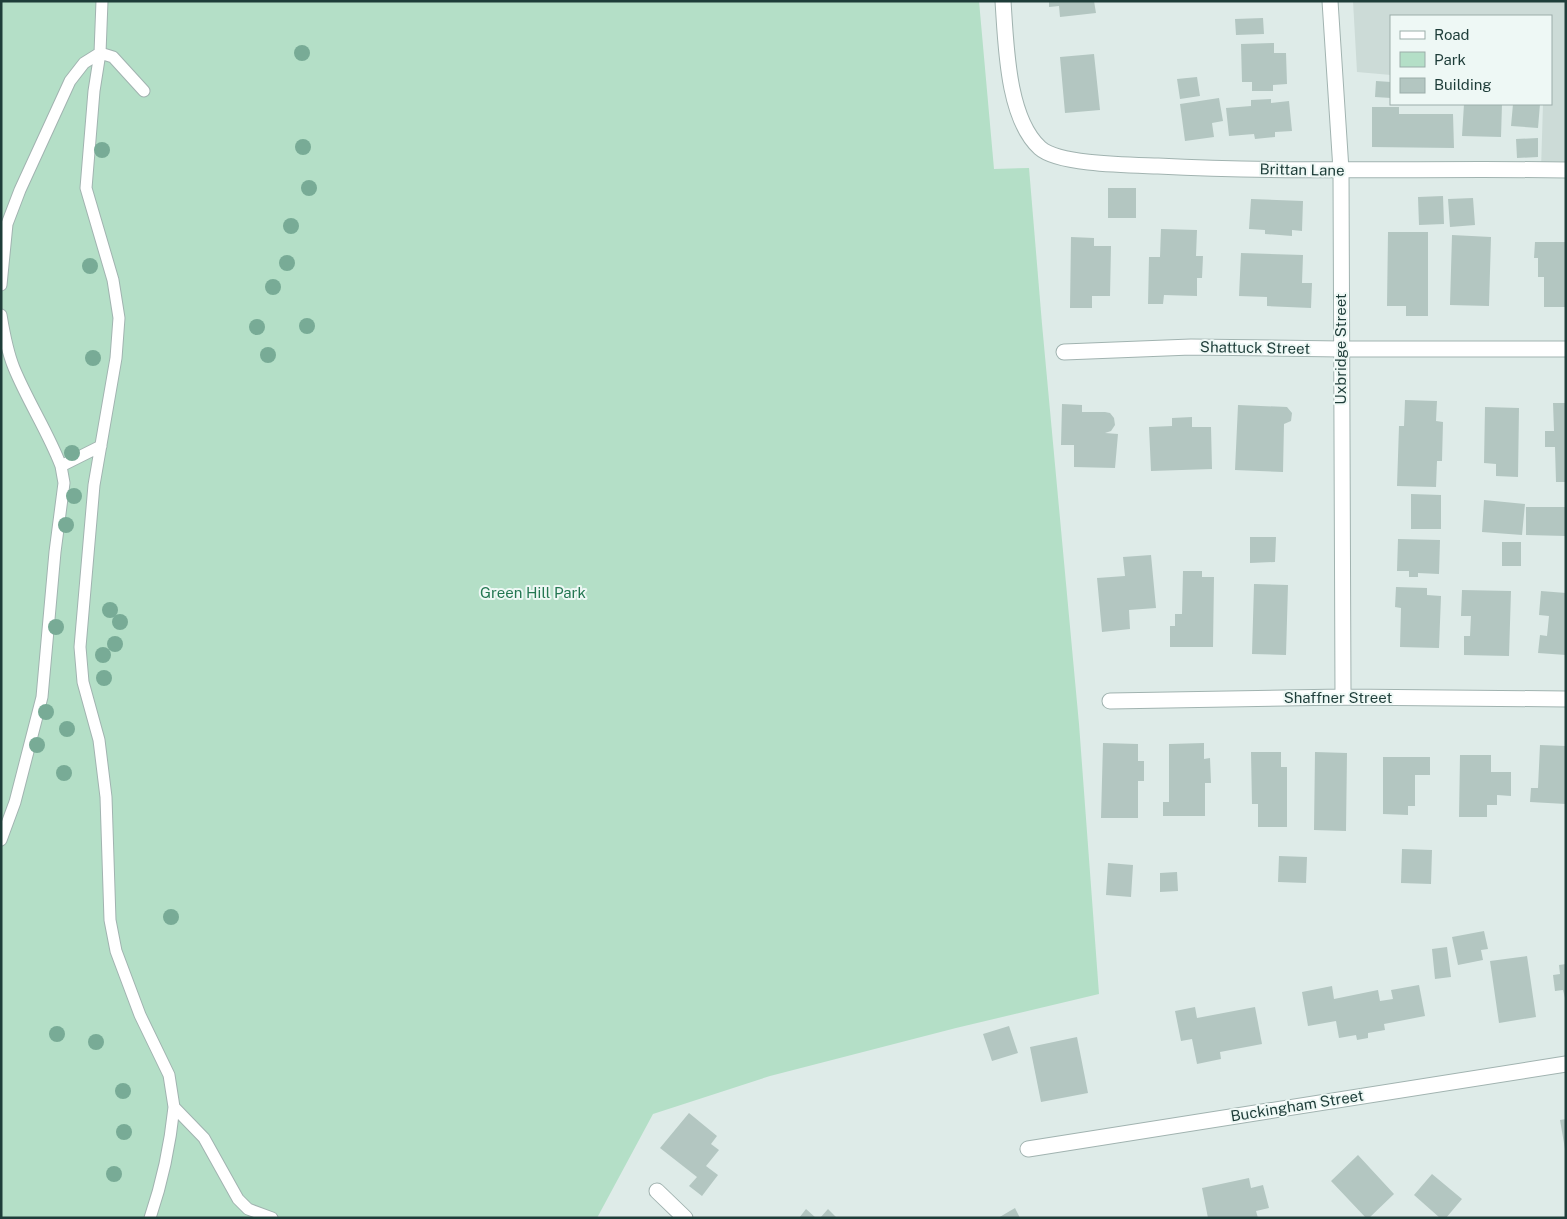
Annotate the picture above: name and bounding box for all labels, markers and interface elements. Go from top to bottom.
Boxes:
legend [1390,15,1552,105]
text: Road [1434,26,1470,43]
text: Park [1434,51,1466,68]
text: Building [1434,76,1492,93]
street label: Brittan Lane [1259,160,1345,179]
street label: Uxbridge Street [1332,293,1349,405]
street label: Shattuck Street [1200,338,1310,357]
park label: Green Hill Park [480,584,586,601]
street label: Shaffner Street [1284,689,1393,706]
street label: Buckingham Street [1229,1087,1365,1124]

